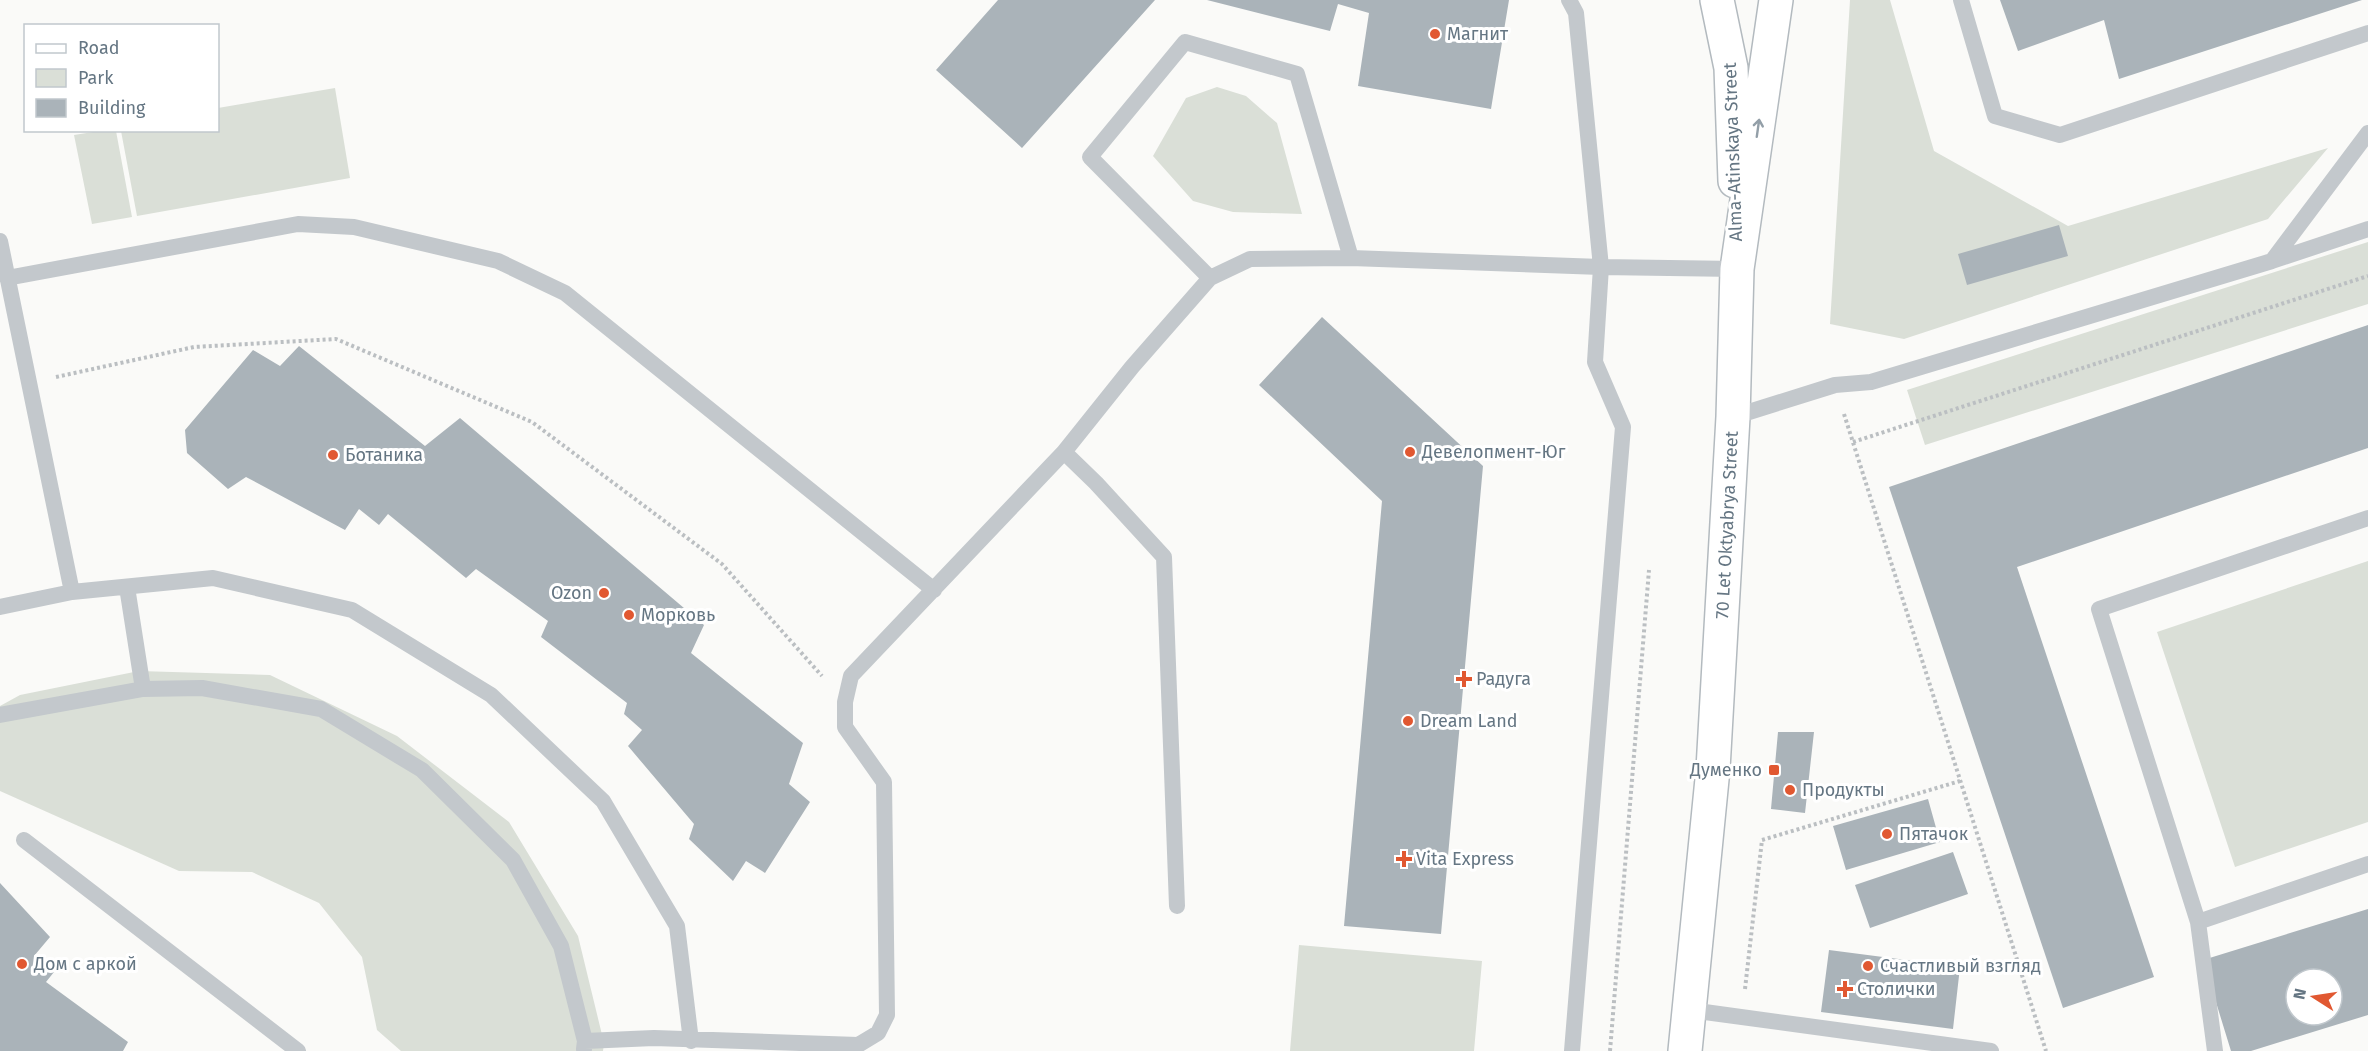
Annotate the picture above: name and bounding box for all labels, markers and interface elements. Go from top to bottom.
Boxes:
place label: Магнит [1447,23,1509,45]
legend [24,24,219,132]
marker: Магнит [1428,27,1442,41]
text: Road [78,37,120,59]
street label: Alma-Atinskaya Street [1719,62,1747,242]
text: Park [78,67,114,89]
text: Building [78,97,146,119]
one-way arrow [1752,119,1763,139]
street label: 70 Let Oktyabrya Street [1711,430,1743,620]
place label: Девелопмент-Юг [1421,441,1566,463]
place label: Ботаника [345,444,423,466]
marker: Девелопмент-Юг [1403,445,1417,459]
marker: Ботаника [326,448,340,462]
place label: Ozon [551,582,592,604]
marker: Ozon [597,586,611,600]
place label: Морковь [641,604,715,626]
marker: Морковь [622,608,636,622]
place label: Радуга [1476,668,1531,690]
marker: Радуга [1457,672,1471,686]
place label: Dream Land [1420,710,1518,732]
marker: Dream Land [1401,714,1415,728]
place label: Думенко [1689,759,1762,781]
marker: Думенко [1767,763,1781,777]
place label: Продукты [1802,779,1885,801]
marker: Продукты [1783,783,1797,797]
place label: Пятачок [1899,823,1969,845]
marker: Пятачок [1880,827,1894,841]
place label: Vita Express [1416,848,1514,870]
marker: Vita Express [1397,852,1411,866]
place label: Дом с аркой [33,953,137,975]
place label: Счастливый взгляд [1880,955,2041,977]
marker: Дом с аркой [15,957,29,971]
marker: Счастливый взгляд [1861,959,1875,973]
north arrow [2284,967,2344,1027]
place label: Столички [1857,978,1935,1000]
marker: Столички [1838,982,1852,996]
text: N [2289,987,2310,1001]

